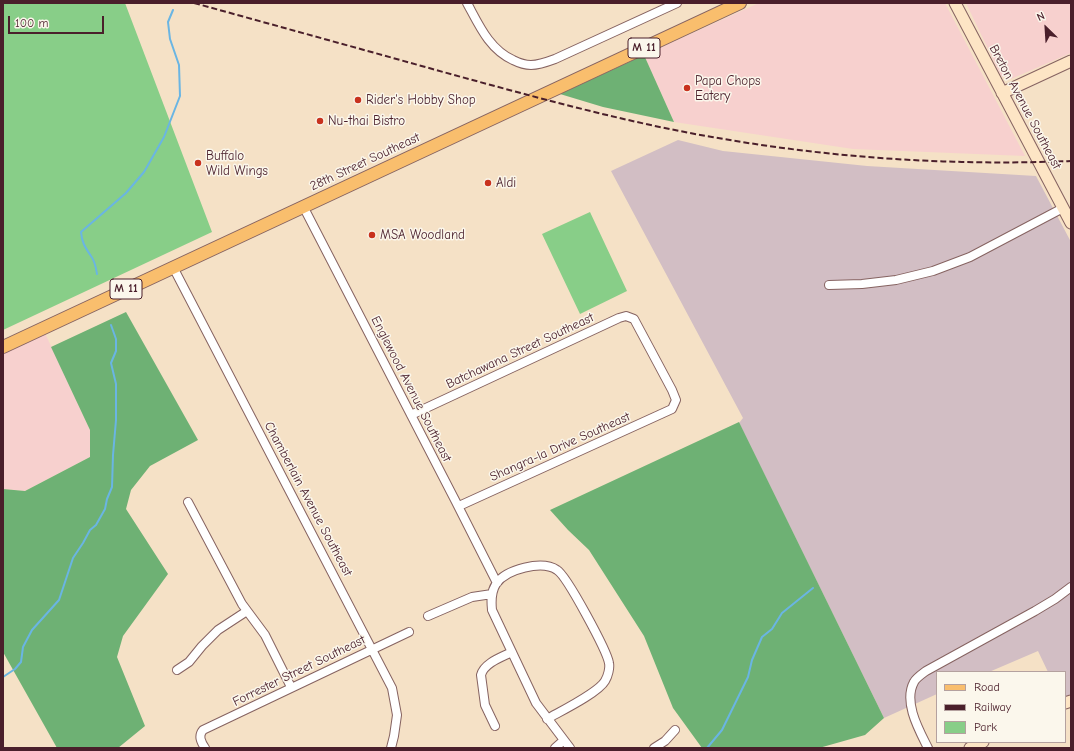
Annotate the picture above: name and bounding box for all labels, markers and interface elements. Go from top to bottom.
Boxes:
scale bar [10,8,106,34]
north arrow [1026,8,1066,48]
text: N [1035,9,1047,24]
text: 100 m [15,16,48,30]
road number: M 11 [628,38,660,58]
street label: Breton Avenue Southeast [986,42,1064,172]
place label: Papa Chops Eatery [695,73,760,104]
marker: Papa Chops Eatery [682,83,692,93]
place label: Rider's Hobby Shop [366,92,476,108]
marker: Rider's Hobby Shop [353,95,363,105]
place label: Nu-thai Bistro [328,113,405,129]
marker: Nu-thai Bistro [315,116,325,126]
street label: 28th Street Southeast [308,130,422,194]
place label: Buffalo Wild Wings [206,148,268,179]
marker: Buffalo Wild Wings [193,158,203,168]
place label: Aldi [496,175,516,191]
marker: Aldi [483,178,493,188]
place label: MSA Woodland [380,227,465,243]
marker: MSA Woodland [367,230,377,240]
road number: M 11 [110,279,142,299]
street label: Batchawana Street Southeast [444,310,596,392]
street label: Englewood Avenue Southeast [367,314,455,464]
street label: Shangra-la Drive Southeast [488,409,632,485]
street label: Chamberlain Avenue Southeast [261,419,355,579]
street label: Forrester Street Southeast [230,632,368,710]
legend [936,671,1066,743]
text: Road [974,680,1000,694]
text: Railway [974,700,1011,714]
text: Park [974,720,997,734]

